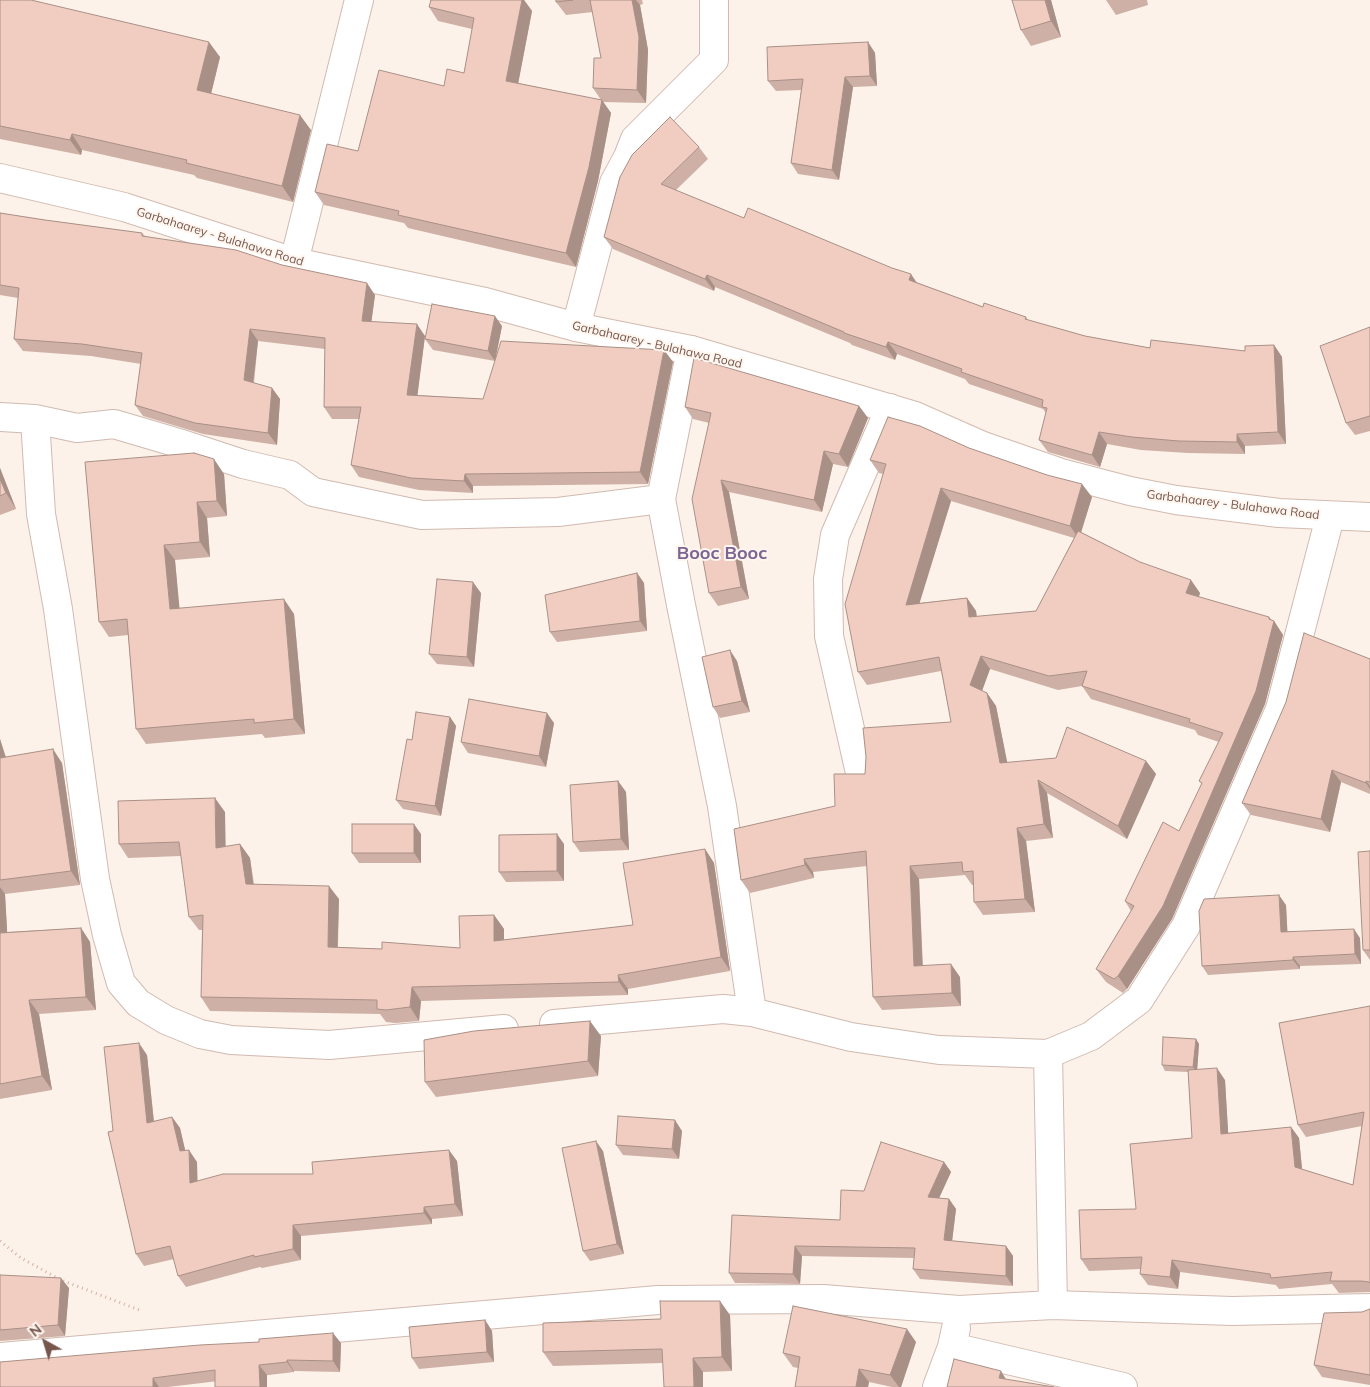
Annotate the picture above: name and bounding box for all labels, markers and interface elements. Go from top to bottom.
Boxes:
street label: Garbahaarey - Bulahawa Road [135,205,305,269]
street label: Garbahaarey - Bulahawa Road [571,318,743,372]
street label: Garbahaarey - Bulahawa Road [1146,487,1320,523]
district label: Booc Booc [677,543,767,565]
north arrow [20,1317,70,1367]
text: N [26,1320,45,1341]

